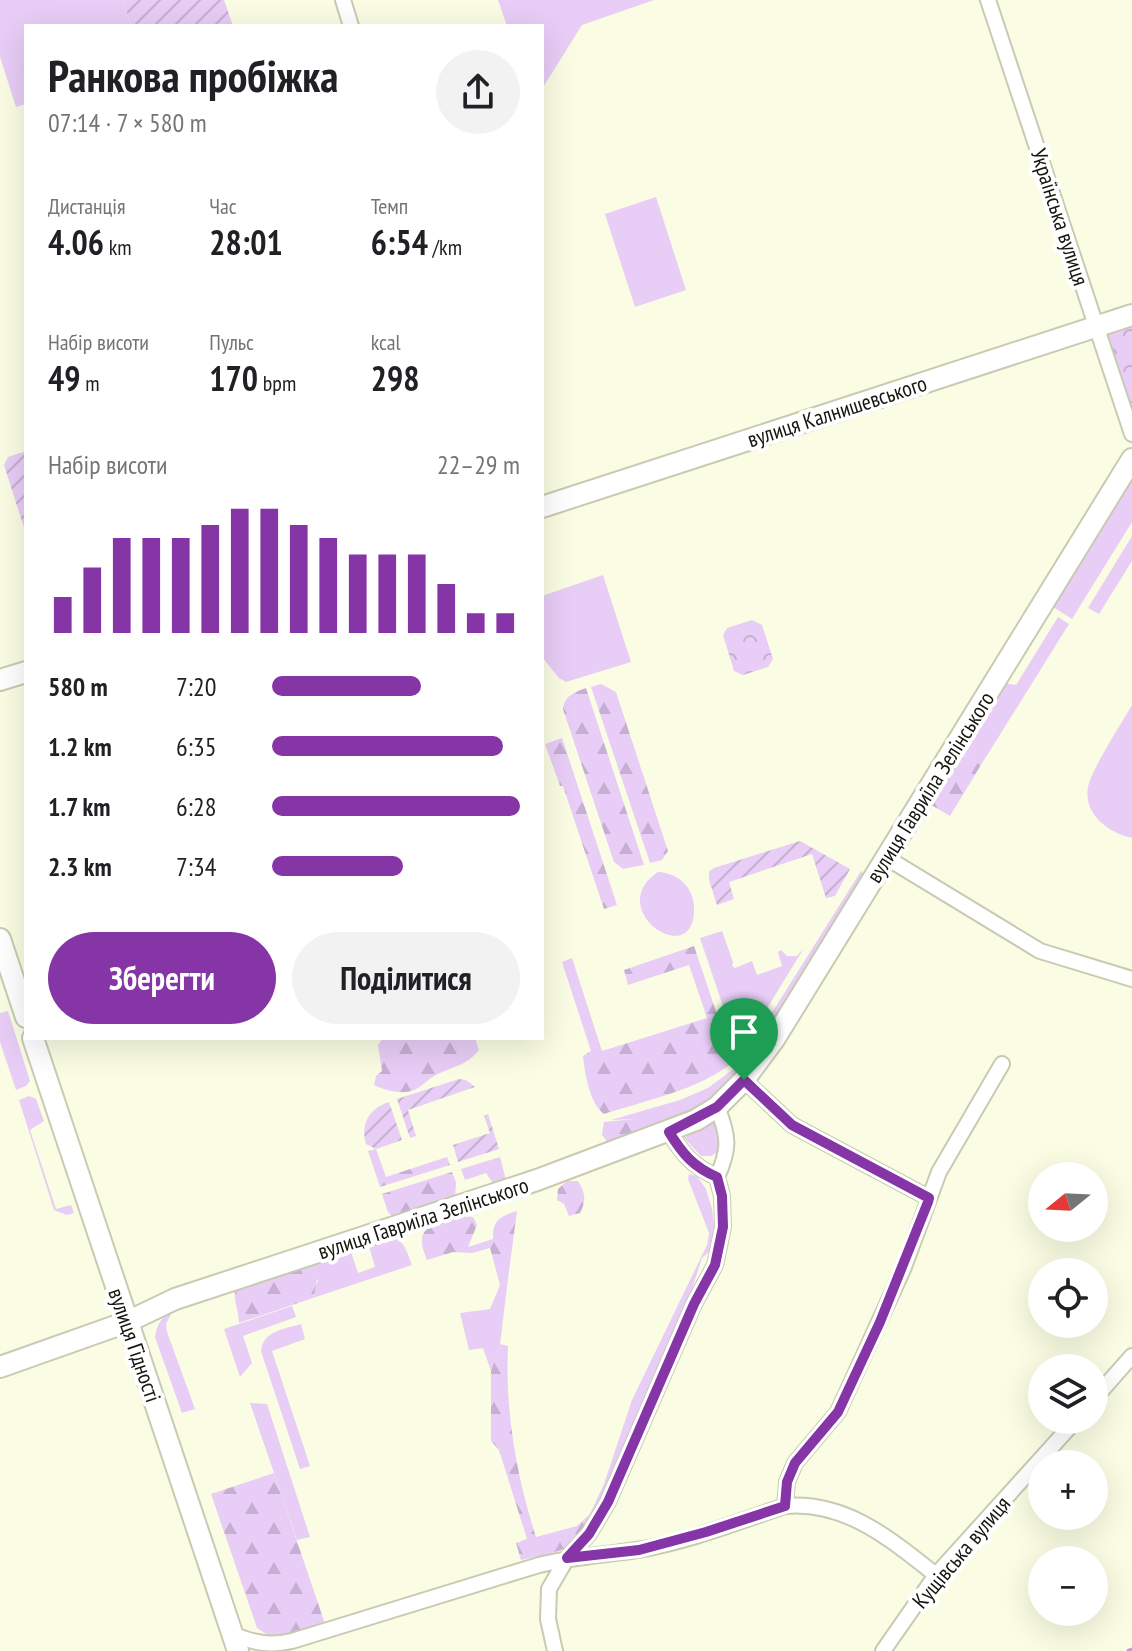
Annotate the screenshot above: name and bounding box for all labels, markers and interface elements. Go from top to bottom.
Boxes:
text: Ранкова пробіжка [48,47,339,104]
button: share [436,50,520,134]
text: 07:14 · 7 × 580 m [48,106,207,139]
street label: Українська вулиця [1025,145,1095,289]
text: Дистанція [48,192,126,220]
text: Час [209,192,237,220]
text: Темп [371,192,408,220]
text: 4.06 [48,220,104,264]
text: 28:01 [209,220,283,264]
text: 6:54 [371,220,428,264]
text: km [104,233,132,261]
text: /km [428,233,462,261]
text: Набір висоти [48,328,149,356]
text: Пульс [209,328,254,356]
text: kcal [371,328,401,356]
text: 49 [48,356,81,400]
text: 170 [209,356,258,400]
text: 298 [371,356,419,400]
text: m [81,369,100,397]
text: bpm [258,369,296,397]
street label: вулиця Калнишевського [744,369,930,453]
text: Набір висоти [48,448,167,481]
text: 22–29 m [437,448,520,481]
text: 580 m [48,670,108,703]
text: 7:20 [176,670,216,703]
street label: вулиця Гавриїла Зелінського [860,686,1000,888]
text: 1.2 km [48,730,112,763]
text: 6:35 [176,730,216,763]
text: 1.7 km [48,790,111,823]
text: 6:28 [176,790,216,823]
text: 2.3 km [48,850,112,883]
text: 7:34 [176,850,216,883]
button: Зберегти [48,932,276,1024]
button: Поділитися [292,932,520,1024]
pin [710,998,778,1080]
icon: arrive [722,1010,766,1054]
north arrow [1028,1162,1108,1242]
map controls [1028,1162,1108,1626]
street label: вулиця Гавриїла Зелінського [314,1171,532,1265]
button: locate [1028,1258,1108,1338]
street label: вулиця Гідності [102,1284,168,1406]
button: layers [1028,1354,1108,1434]
button: + [1028,1450,1108,1530]
street label: Кущівська вулиця [906,1490,1016,1614]
button: − [1028,1546,1108,1626]

